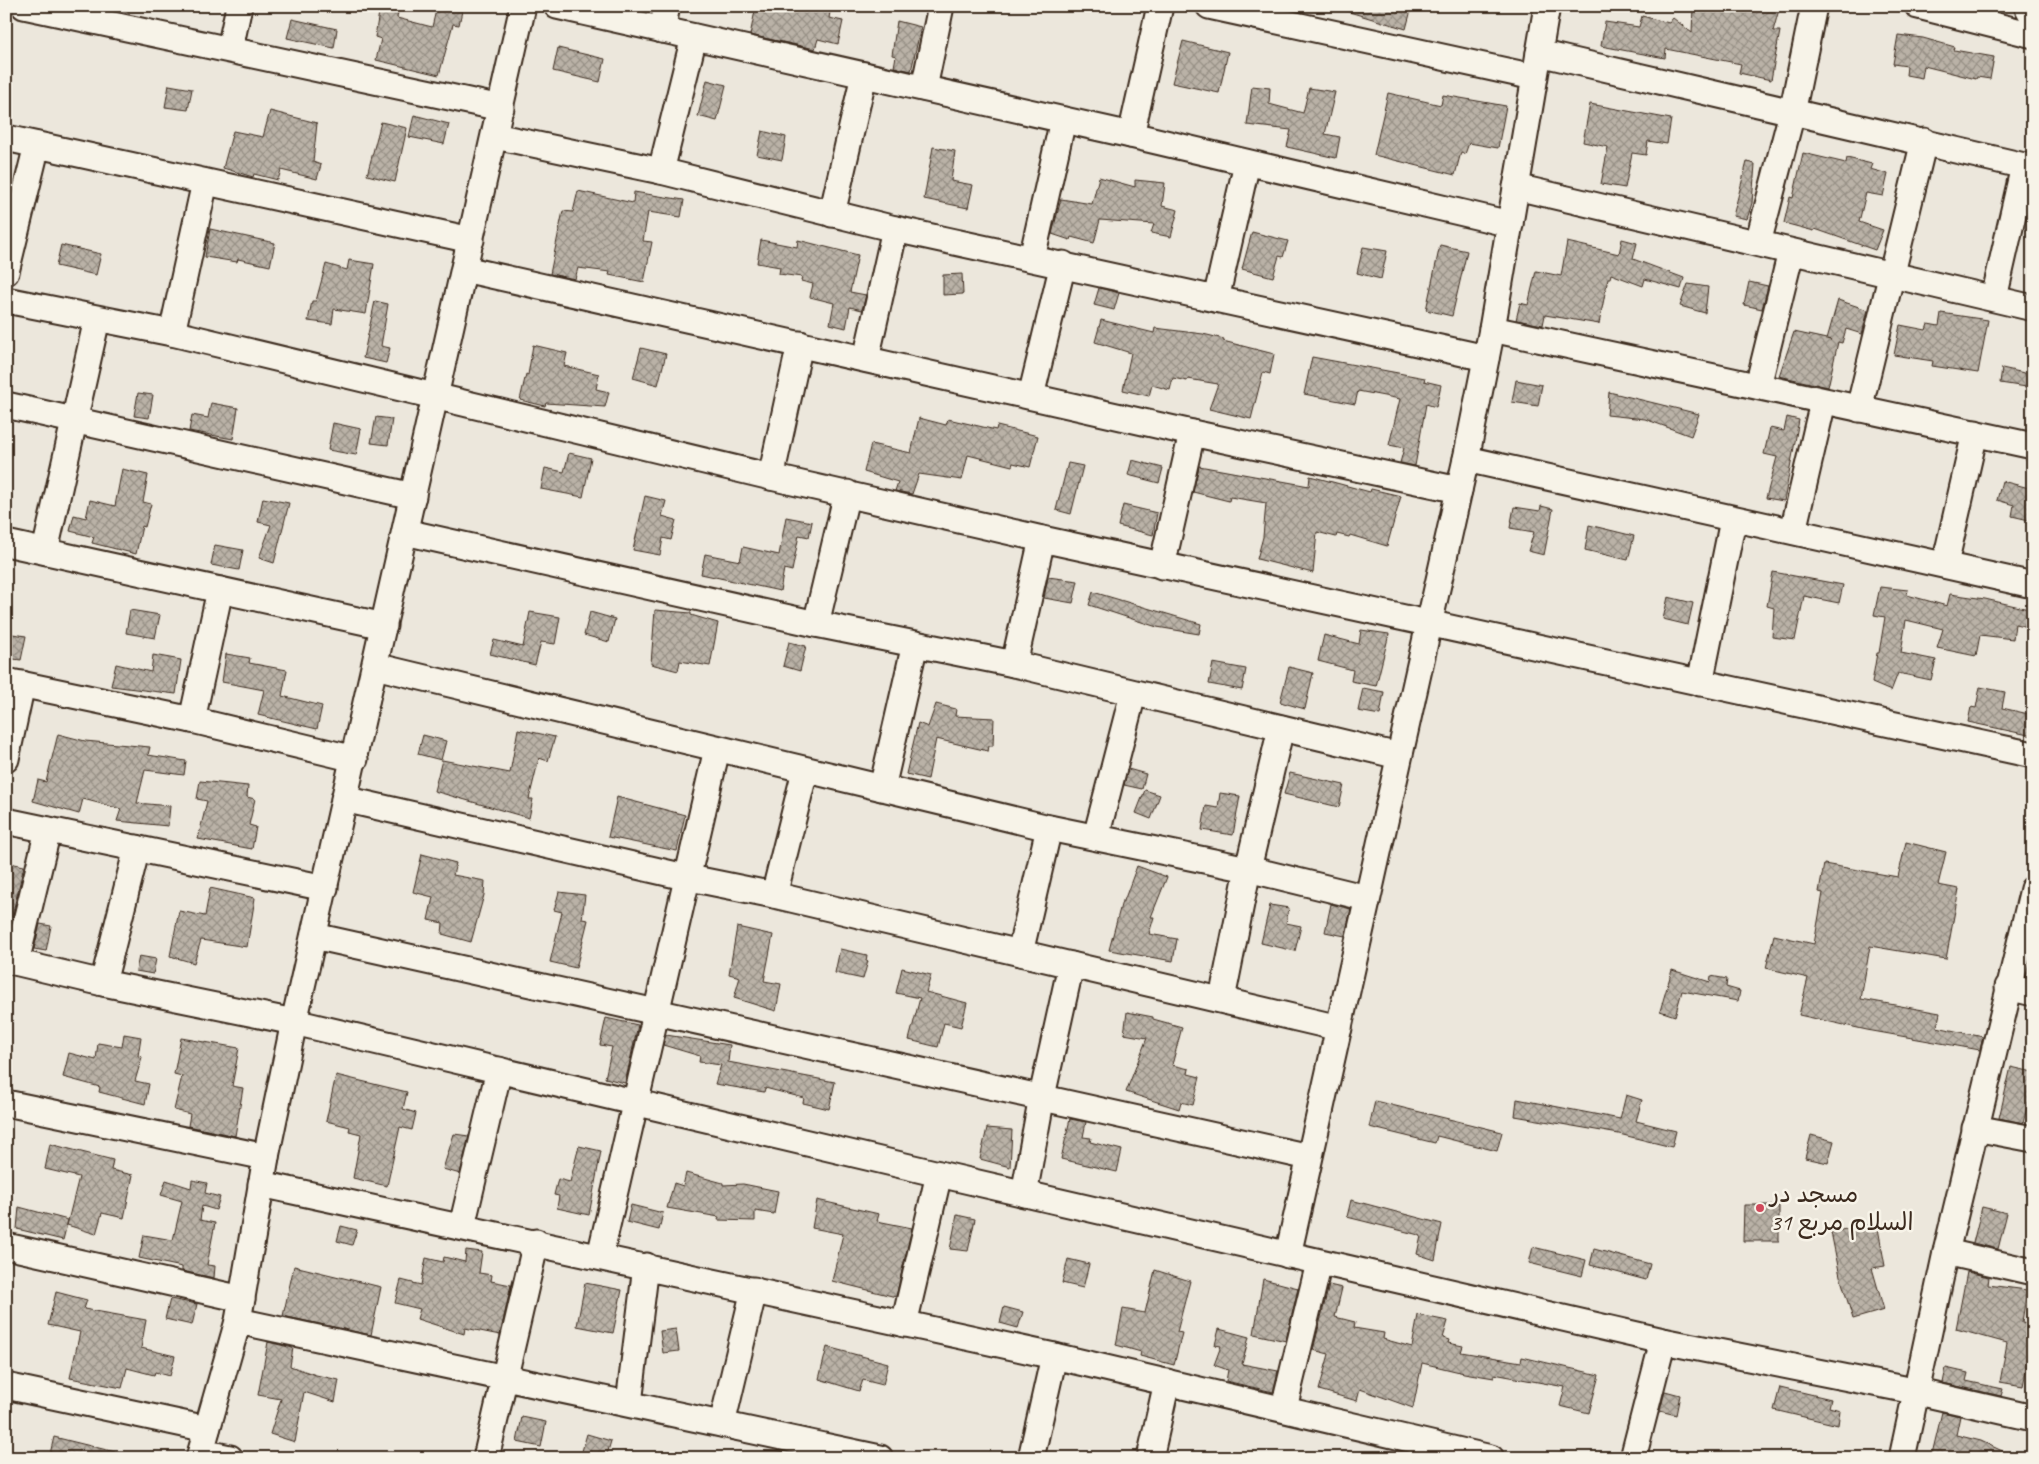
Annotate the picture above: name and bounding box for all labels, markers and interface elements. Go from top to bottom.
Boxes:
place label: مسجد در السلام مربع 31 [1768,1179,1913,1240]
marker: مسجد در السلام مربع 31 [1754,1202,1766,1214]

